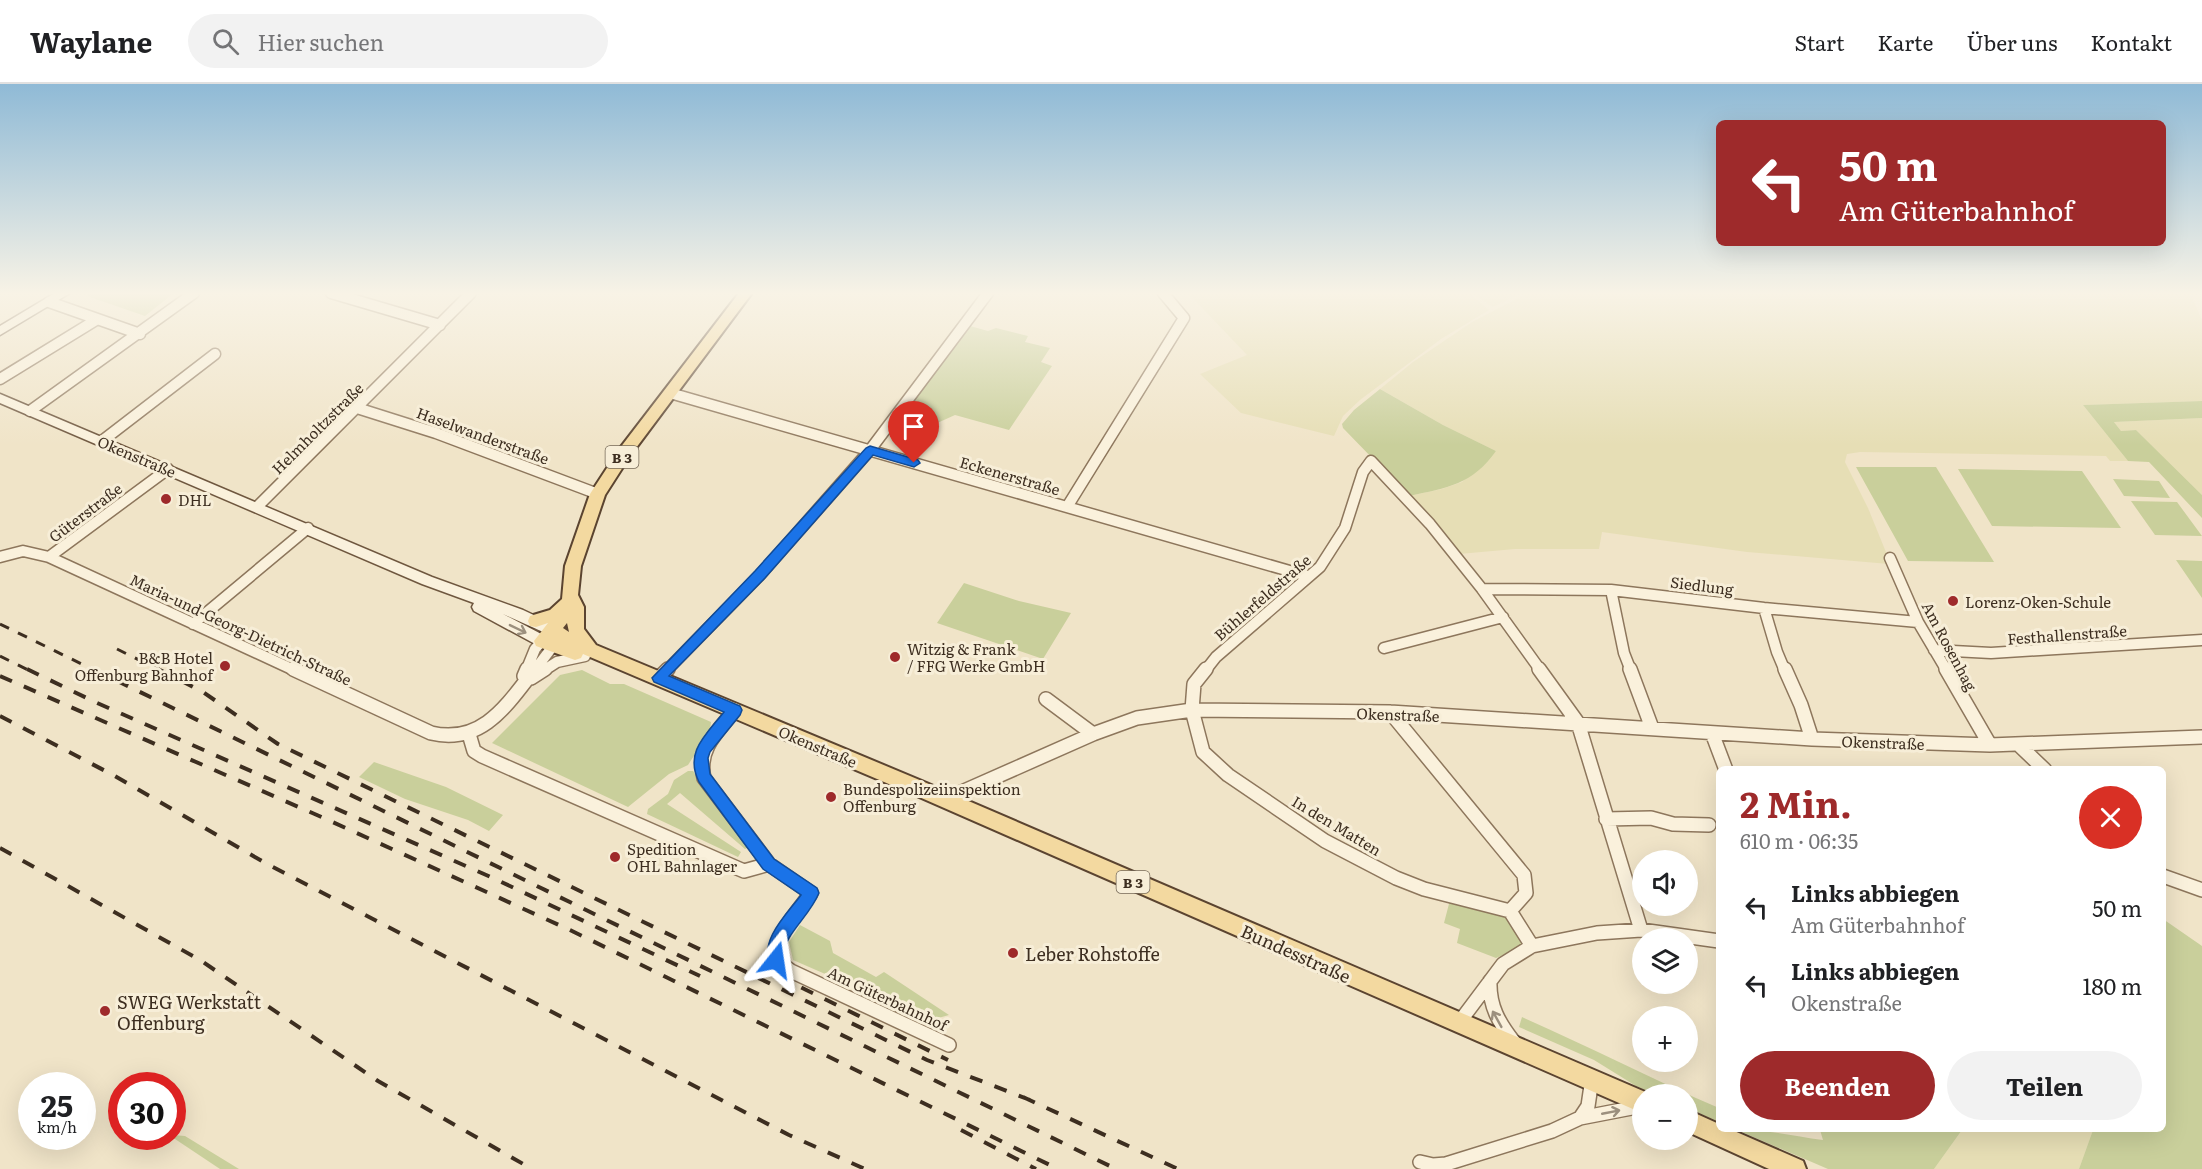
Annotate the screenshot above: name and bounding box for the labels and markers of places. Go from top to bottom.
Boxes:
pin [888,401,939,463]
place label: DHL [178,488,212,511]
marker: DHL [159,492,173,506]
place label: Lorenz-Oken-Schule [1965,590,2111,613]
marker: Lorenz-Oken-Schule [1946,594,1960,608]
place label: Witzig & Frank / FFG Werke GmbH [907,637,1045,677]
place label: B&B Hotel Offenburg Bahnhof [75,646,214,686]
marker: Witzig & Frank / FFG Werke GmbH [888,650,902,664]
marker: B&B Hotel Offenburg Bahnhof [218,659,232,673]
place label: Bundespolizeiinspektion Offenburg [843,777,1021,817]
marker: Bundespolizeiinspektion Offenburg [824,790,838,804]
place label: Spedition OHL Bahnlager [627,837,737,877]
marker: Spedition OHL Bahnlager [608,850,622,864]
place label: Leber Rohstoffe [1025,940,1160,967]
marker: Leber Rohstoffe [1006,946,1020,960]
place label: SWEG Werkstatt Offenburg [117,988,262,1036]
marker: SWEG Werkstatt Offenburg [98,1004,112,1018]

